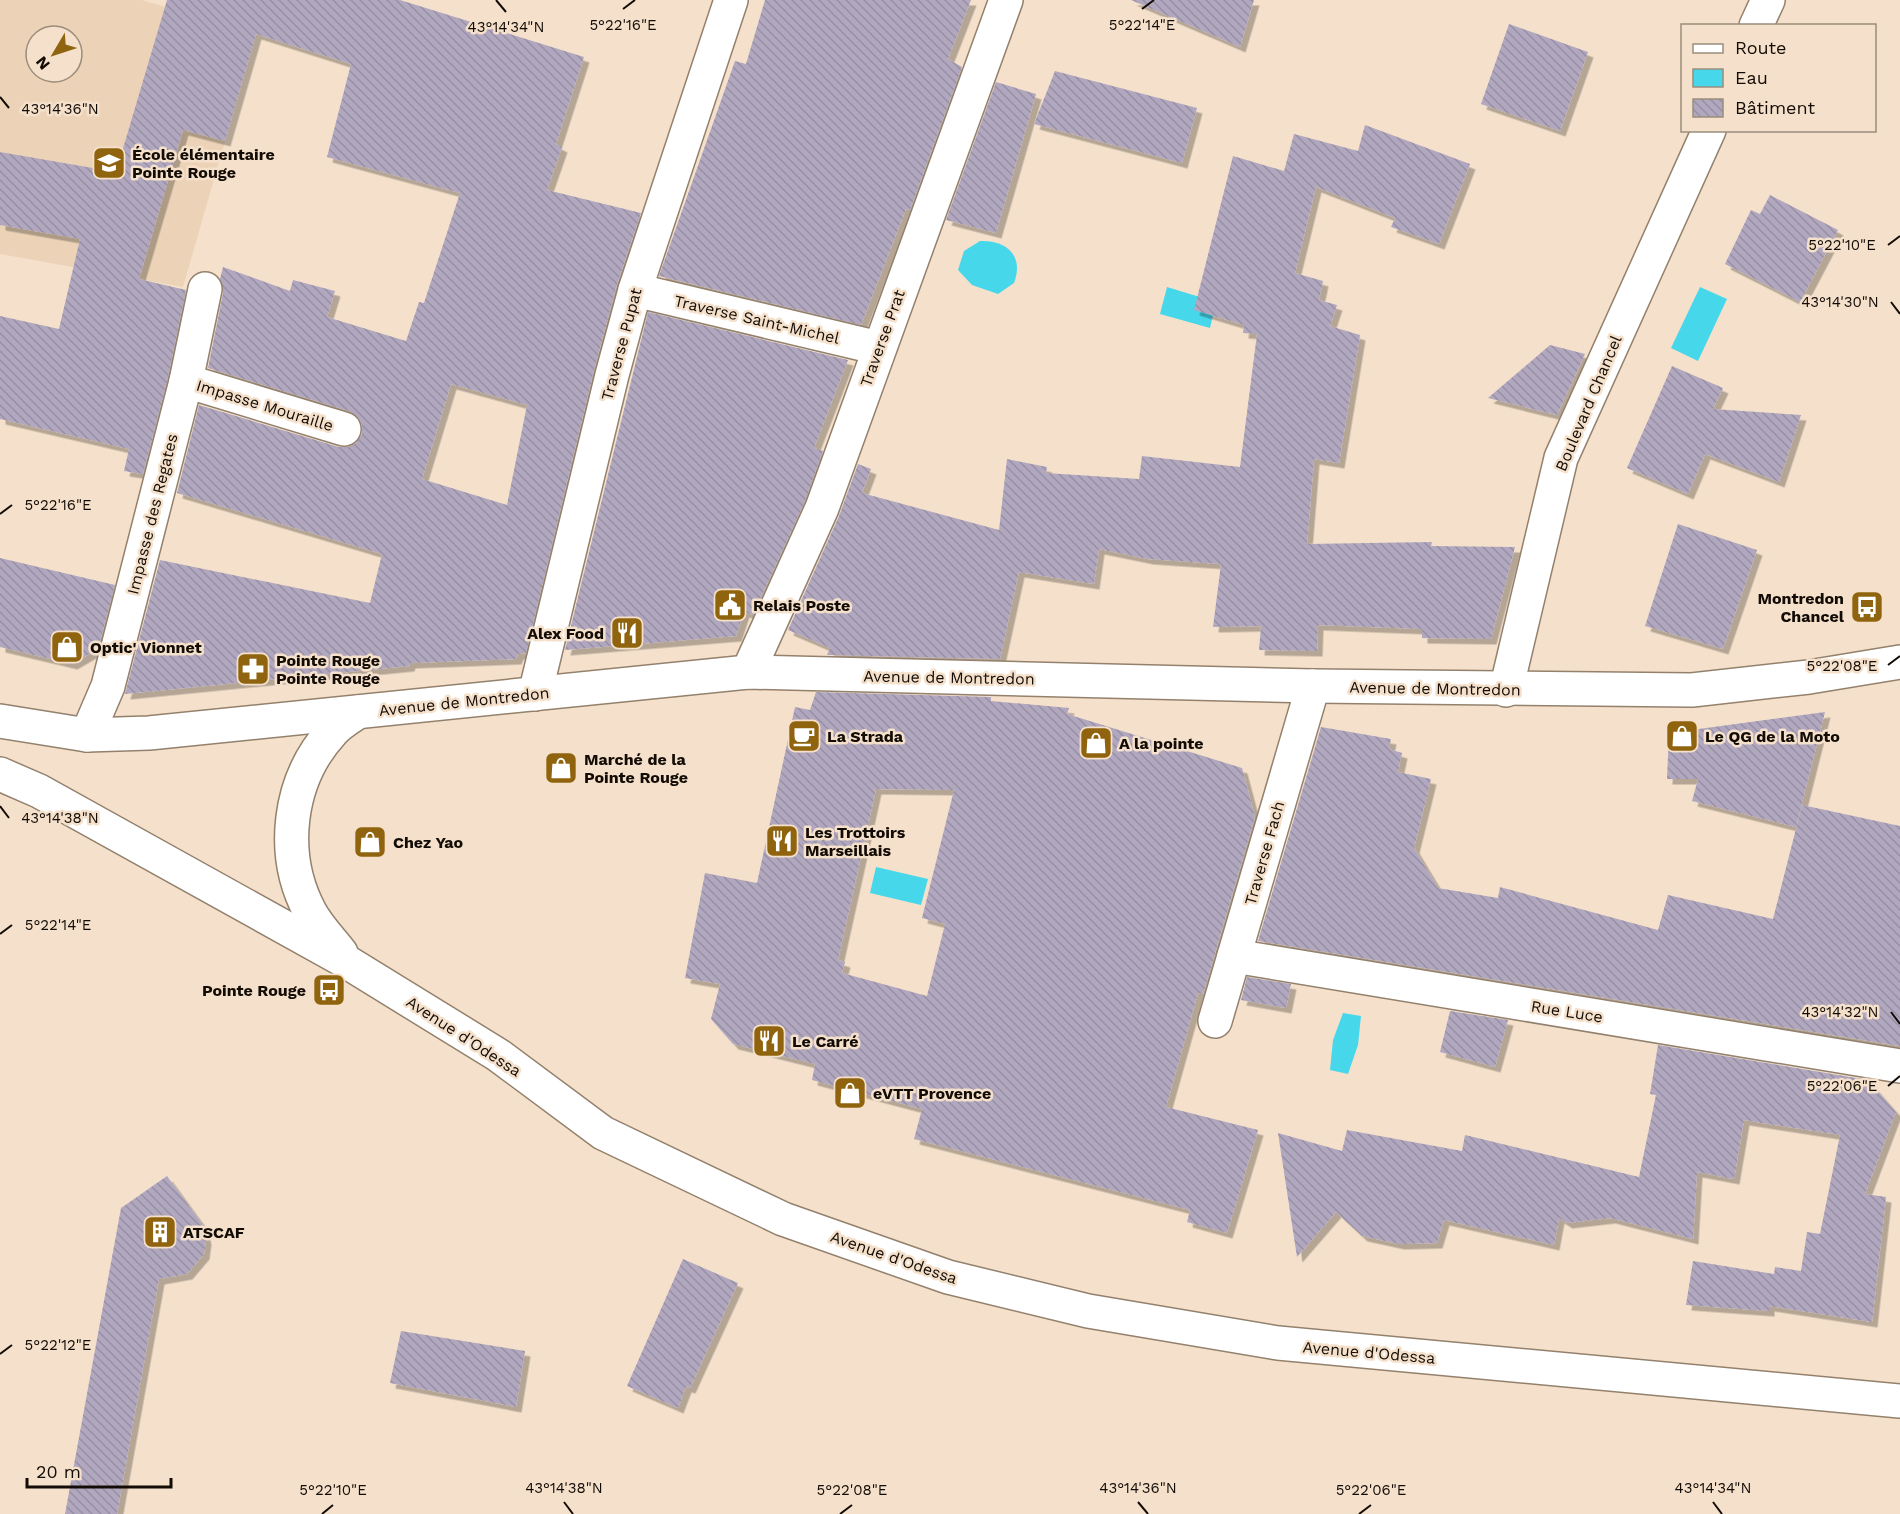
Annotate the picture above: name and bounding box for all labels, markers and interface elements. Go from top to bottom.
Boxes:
text: 5°22'16"E [589,16,657,34]
text: 5°22'14"E [1109,16,1175,34]
text: 43°14'34"N [468,18,544,36]
north arrow [24,24,84,84]
legend [1681,24,1876,132]
text: Route [1735,37,1787,58]
text: N [32,53,54,74]
text: Eau [1735,67,1768,88]
text: Bâtiment [1735,97,1815,118]
text: 43°14'36"N [21,100,99,118]
school or university icon: École élémentaire Pointe Rouge [91,145,127,181]
place label: École élémentaire Pointe Rouge [132,145,275,182]
text: 5°22'10"E [1808,236,1876,254]
street label: Traverse Pupat [597,286,646,402]
street label: Traverse Prat [856,287,909,389]
street label: Traverse Saint-Michel [672,291,842,348]
text: 43°14'30"N [1801,293,1879,311]
street label: Boulevard Chancel [1551,332,1626,474]
street label: Impasse Mouraille [194,376,336,435]
street label: Impasse des Regates [123,432,182,596]
text: 5°22'16"E [24,496,92,514]
public building icon: Relais Poste [712,587,748,623]
place label: Montredon Chancel [1757,589,1845,626]
bus stop icon: Montredon Chancel [1849,589,1885,625]
place label: Relais Poste [753,596,850,615]
restaurant icon: Alex Food [609,615,645,651]
place label: Alex Food [527,624,604,643]
shop icon: Optic' Vionnet [49,629,85,665]
place label: Optic' Vionnet [90,638,202,657]
pharmacy icon: Pointe Rouge Pointe Rouge [235,651,271,687]
place label: Pointe Rouge Pointe Rouge [276,651,380,688]
text: 5°22'08"E [1807,657,1877,675]
street label: Avenue de Montredon [863,667,1035,688]
street label: Avenue de Montredon [1349,678,1521,699]
street label: Avenue de Montredon [378,683,550,720]
cafe icon: La Strada [786,718,822,754]
shop icon: Le QG de la Moto [1664,718,1700,754]
shop icon: A la pointe [1078,725,1114,761]
place label: La Strada [827,727,904,746]
place label: Le QG de la Moto [1705,727,1840,746]
place label: A la pointe [1119,734,1204,753]
shop icon: Marché de la Pointe Rouge [543,750,579,786]
place label: Marché de la Pointe Rouge [584,750,688,787]
street label: Traverse Fach [1241,799,1288,907]
text: 43°14'38"N [21,809,99,827]
restaurant icon: Les Trottoirs Marseillais [764,823,800,859]
place label: Les Trottoirs Marseillais [805,823,906,860]
shop icon: Chez Yao [352,824,388,860]
place label: Chez Yao [393,833,464,852]
text: 5°22'14"E [25,916,91,934]
bus stop icon: Pointe Rouge [311,972,347,1008]
place label: Pointe Rouge [202,981,306,1000]
street label: Avenue d'Odessa [403,992,525,1081]
street label: Rue Luce [1530,996,1604,1027]
text: 43°14'32"N [1801,1003,1879,1021]
restaurant icon: Le Carré [751,1023,787,1059]
place label: Le Carré [792,1032,858,1051]
shop icon: eVTT Provence [832,1075,868,1111]
text: 5°22'06"E [1807,1077,1877,1095]
place label: eVTT Provence [873,1084,991,1103]
building icon: ATSCAF [142,1214,178,1250]
place label: ATSCAF [183,1223,245,1242]
street label: Avenue d'Odessa [828,1227,960,1288]
text: 5°22'12"E [25,1336,91,1354]
street label: Avenue d'Odessa [1302,1337,1436,1368]
scale bar [27,1451,171,1489]
text: 20 m [36,1461,81,1482]
text: 43°14'38"N [525,1479,603,1497]
text: 43°14'36"N [1099,1479,1177,1497]
text: 43°14'34"N [1675,1479,1751,1497]
text: 5°22'10"E [299,1481,367,1499]
text: 5°22'08"E [817,1481,887,1499]
text: 5°22'06"E [1336,1481,1406,1499]

